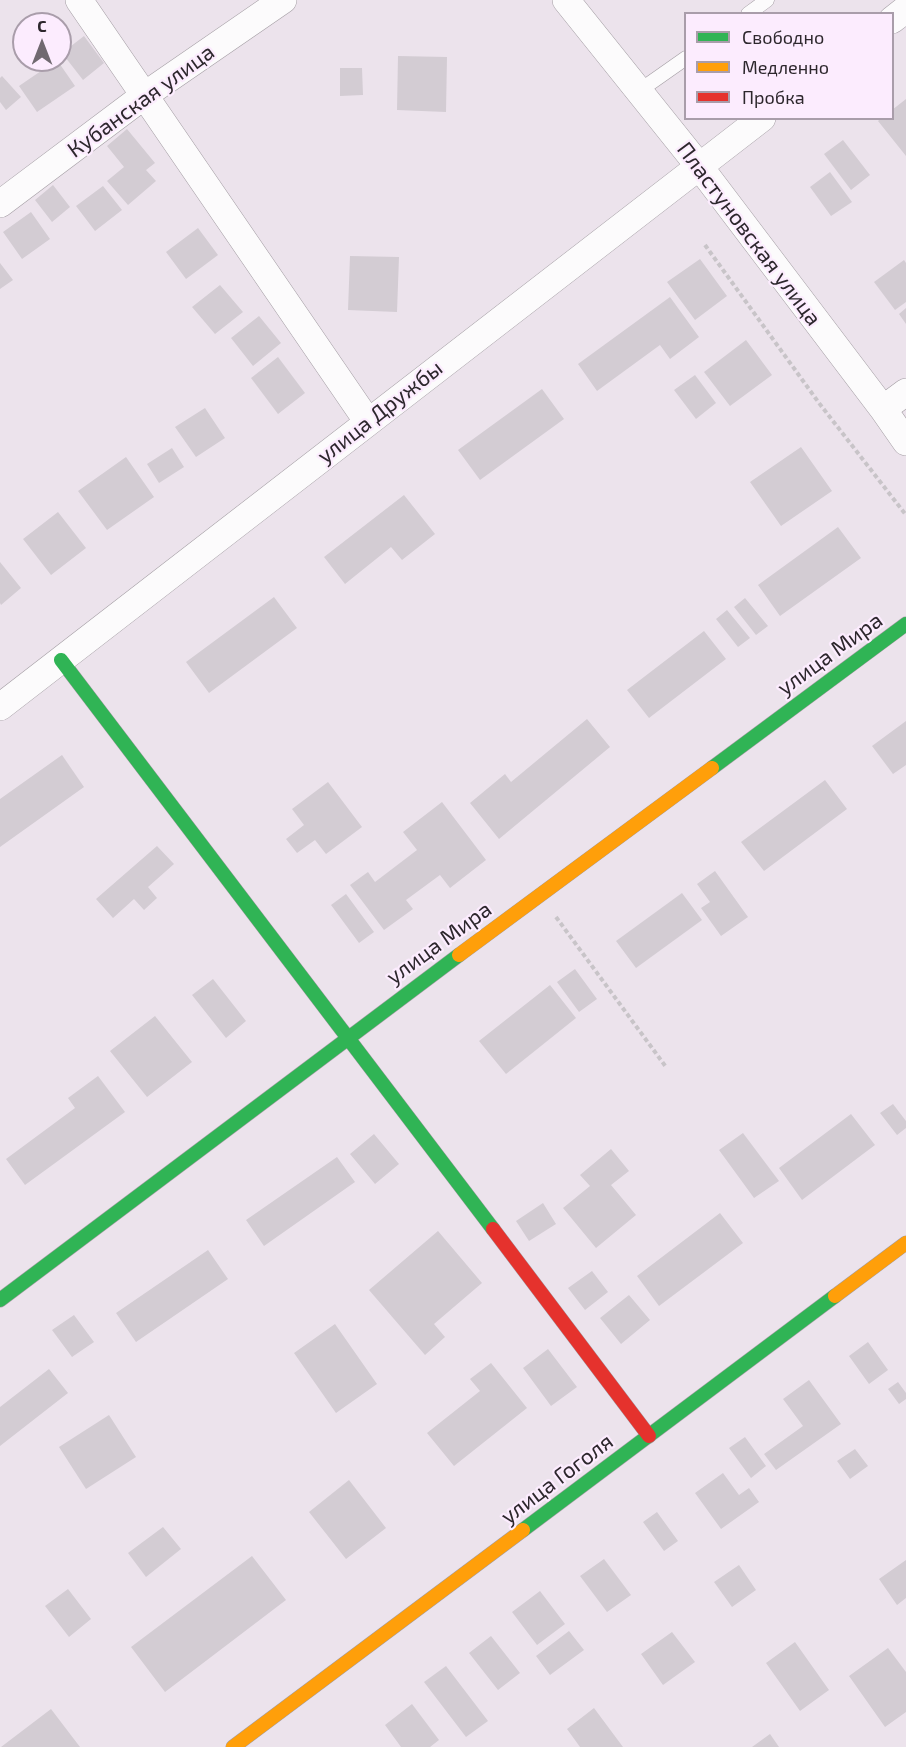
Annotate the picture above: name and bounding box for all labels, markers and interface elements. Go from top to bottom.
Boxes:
north arrow [12,12,72,72]
legend [684,12,894,120]
text: С [37,16,47,35]
text: Свободно [742,26,824,48]
street label: Кубанская улица [62,39,220,163]
text: Медленно [742,56,829,78]
text: Пробка [742,86,805,108]
street label: Пластуновская улица [671,137,827,331]
street label: улица Дружбы [312,355,448,469]
street label: улица Мира [772,607,888,701]
street label: улица Мира [381,896,497,990]
street label: улица Гоголя [496,1428,618,1530]

